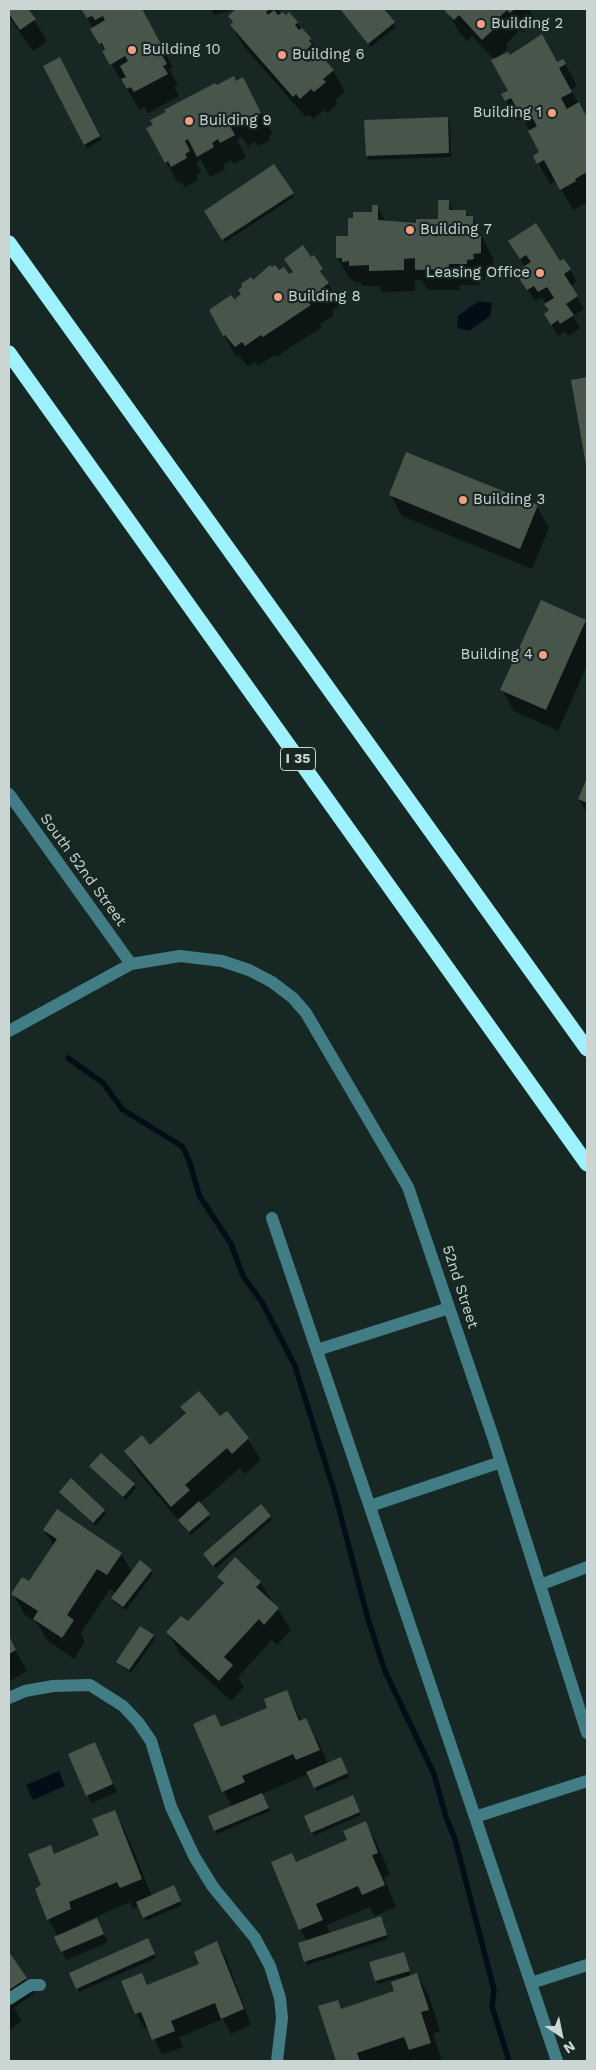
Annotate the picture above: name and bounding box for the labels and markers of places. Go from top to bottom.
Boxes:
place label: Building 2 [491,15,563,33]
marker: Building 2 [475,18,487,30]
place label: Building 10 [142,41,221,59]
marker: Building 10 [126,44,138,56]
place label: Building 6 [292,46,365,64]
marker: Building 6 [276,49,288,61]
place label: Building 1 [473,104,542,122]
marker: Building 1 [546,107,558,119]
place label: Building 9 [199,112,272,130]
marker: Building 9 [183,115,195,127]
place label: Building 7 [420,221,492,239]
marker: Building 7 [404,224,416,236]
place label: Leasing Office [426,264,530,282]
marker: Leasing Office [534,267,546,279]
place label: Building 8 [288,288,361,306]
marker: Building 8 [272,291,284,303]
place label: Building 3 [473,491,545,509]
marker: Building 3 [457,494,469,506]
place label: Building 4 [460,646,533,664]
marker: Building 4 [537,649,549,661]

